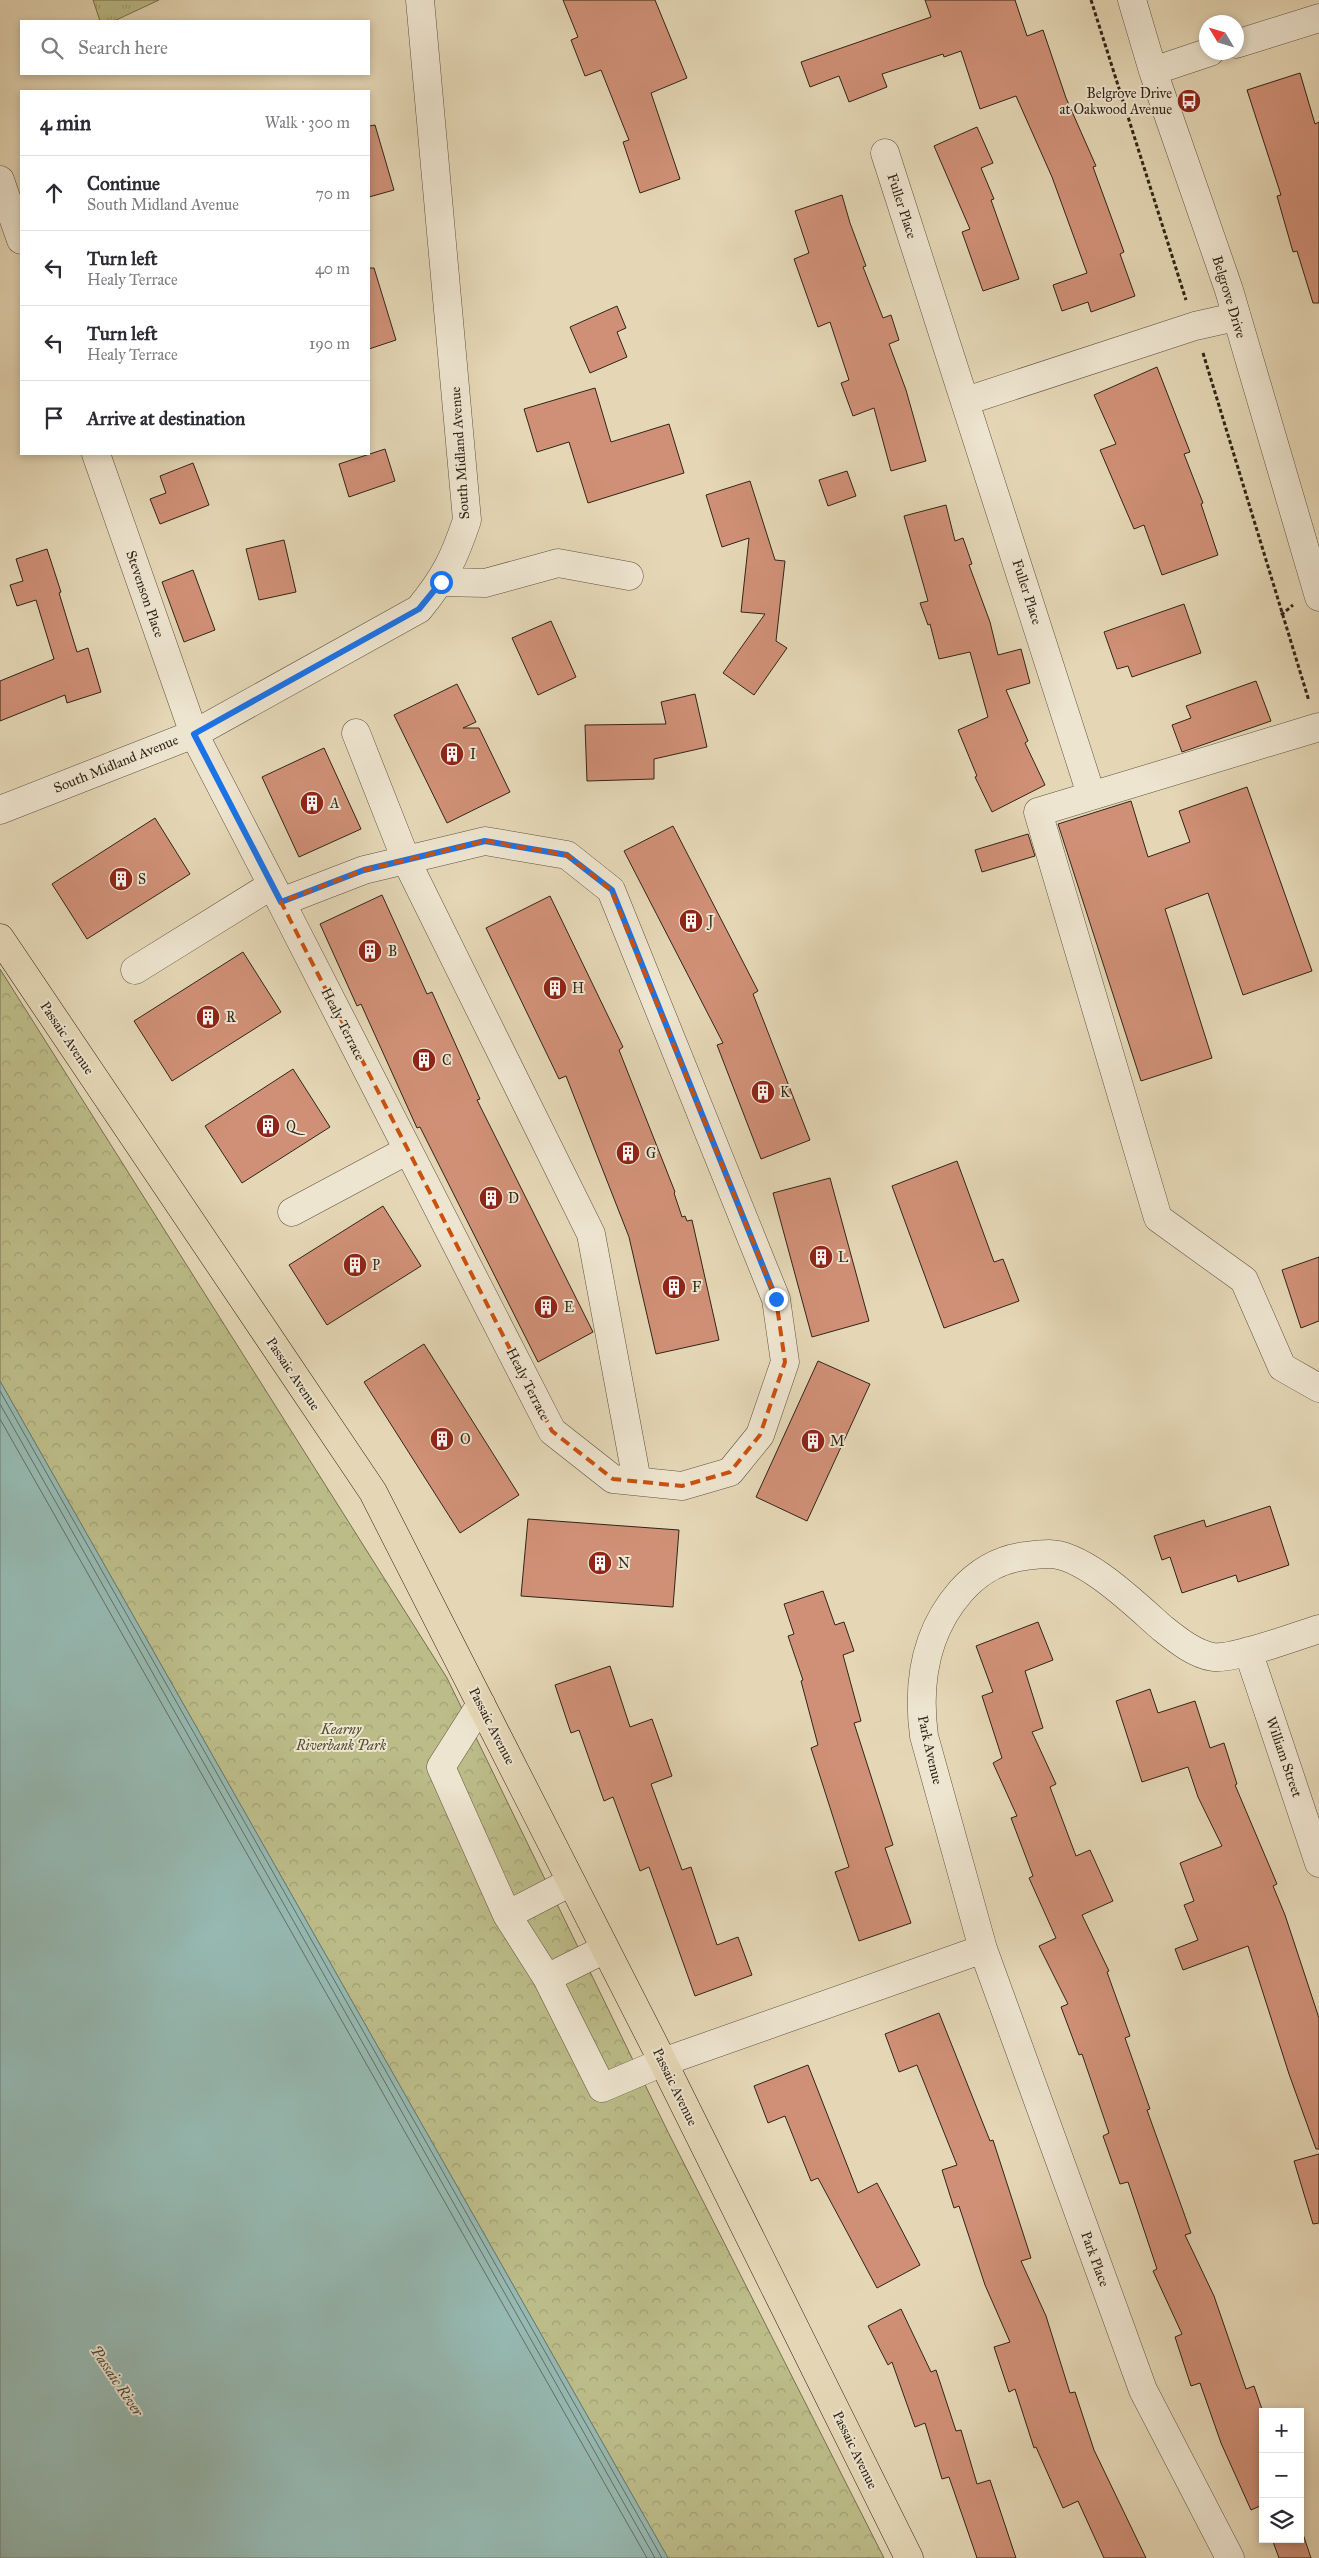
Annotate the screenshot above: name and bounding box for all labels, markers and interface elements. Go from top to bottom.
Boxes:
north arrow [1199,15,1244,60]
search box [20,20,370,75]
icon: search [38,34,66,62]
text: Search here [78,36,168,59]
place label: Belgrove Drive at Oakwood Avenue [1060,85,1172,118]
bus stop icon: Belgrove Drive at Oakwood Avenue [1176,88,1202,114]
text: 4 min [40,110,91,136]
text: Walk · 300 m [265,113,350,132]
street label: Fuller Place [883,171,921,241]
text: Continue [87,172,160,195]
icon: ahead [40,179,68,207]
text: 70 m [315,184,350,203]
text: South Midland Avenue [87,195,239,214]
text: Turn left [87,247,157,270]
icon: left [40,254,68,282]
street label: Belgrove Drive [1208,254,1250,340]
text: 40 m [315,259,350,278]
text: Healy Terrace [87,270,178,289]
text: Turn left [87,322,157,345]
icon: left [40,329,68,357]
text: 190 m [309,334,350,353]
text: Healy Terrace [87,345,178,364]
street label: South Midland Avenue [447,386,473,520]
icon: arrive [40,404,68,432]
text: Arrive at destination [87,407,245,430]
street label: Stevenson Place [122,548,168,640]
street label: Fuller Place [1008,557,1046,627]
route start [430,571,453,594]
street label: South Midland Avenue [51,731,181,797]
building icon: I [439,741,465,767]
place label: I [470,746,476,763]
building icon: A [299,790,325,816]
place label: A [329,795,340,812]
building icon: S [108,866,134,892]
place label: S [138,871,146,888]
building icon: J [678,908,704,934]
place label: J [706,913,714,931]
building icon: B [357,938,383,964]
place label: B [388,943,397,960]
building icon: H [542,975,568,1001]
place label: H [572,980,584,997]
street label: Healy Terrace [317,985,369,1063]
street label: Passaic Avenue [36,998,98,1078]
building icon: R [195,1004,221,1030]
place label: R [226,1009,237,1026]
building icon: C [411,1047,437,1073]
place label: C [442,1052,452,1069]
building icon: K [750,1079,776,1105]
place label: K [780,1084,791,1101]
building icon: Q [255,1113,281,1139]
place label: Q [286,1118,306,1135]
building icon: G [615,1140,641,1166]
place label: G [646,1145,656,1162]
building icon: D [478,1185,504,1211]
place label: D [508,1190,519,1207]
building icon: L [808,1244,834,1270]
place label: L [838,1249,849,1266]
building icon: P [342,1252,368,1278]
place label: P [372,1257,380,1274]
building icon: F [661,1274,687,1300]
place label: F [692,1279,701,1296]
route end [765,1288,788,1311]
building icon: E [533,1294,559,1320]
place label: E [564,1299,574,1316]
street label: Passaic Avenue [262,1334,324,1414]
street label: Healy Terrace [502,1345,554,1423]
building icon: O [429,1426,455,1452]
building icon: M [800,1428,826,1454]
place label: O [460,1431,471,1448]
place label: M [830,1433,844,1450]
building icon: N [587,1550,613,1576]
place label: N [618,1555,630,1572]
street label: Passaic Avenue [465,1684,519,1768]
street label: Park Avenue [914,1714,946,1786]
street label: William Street [1262,1714,1306,1800]
park label: Kearny Riverbank Park [295,1721,387,1754]
street label: Passaic Avenue [649,2045,701,2129]
street label: Park Place [1077,2229,1113,2289]
water label: Passaic River [87,2342,148,2420]
street label: Passaic Avenue [829,2408,881,2492]
map controls [1259,2408,1304,2543]
button: + [1259,2408,1304,2453]
button: − [1259,2453,1304,2498]
button: layers [1259,2498,1304,2543]

